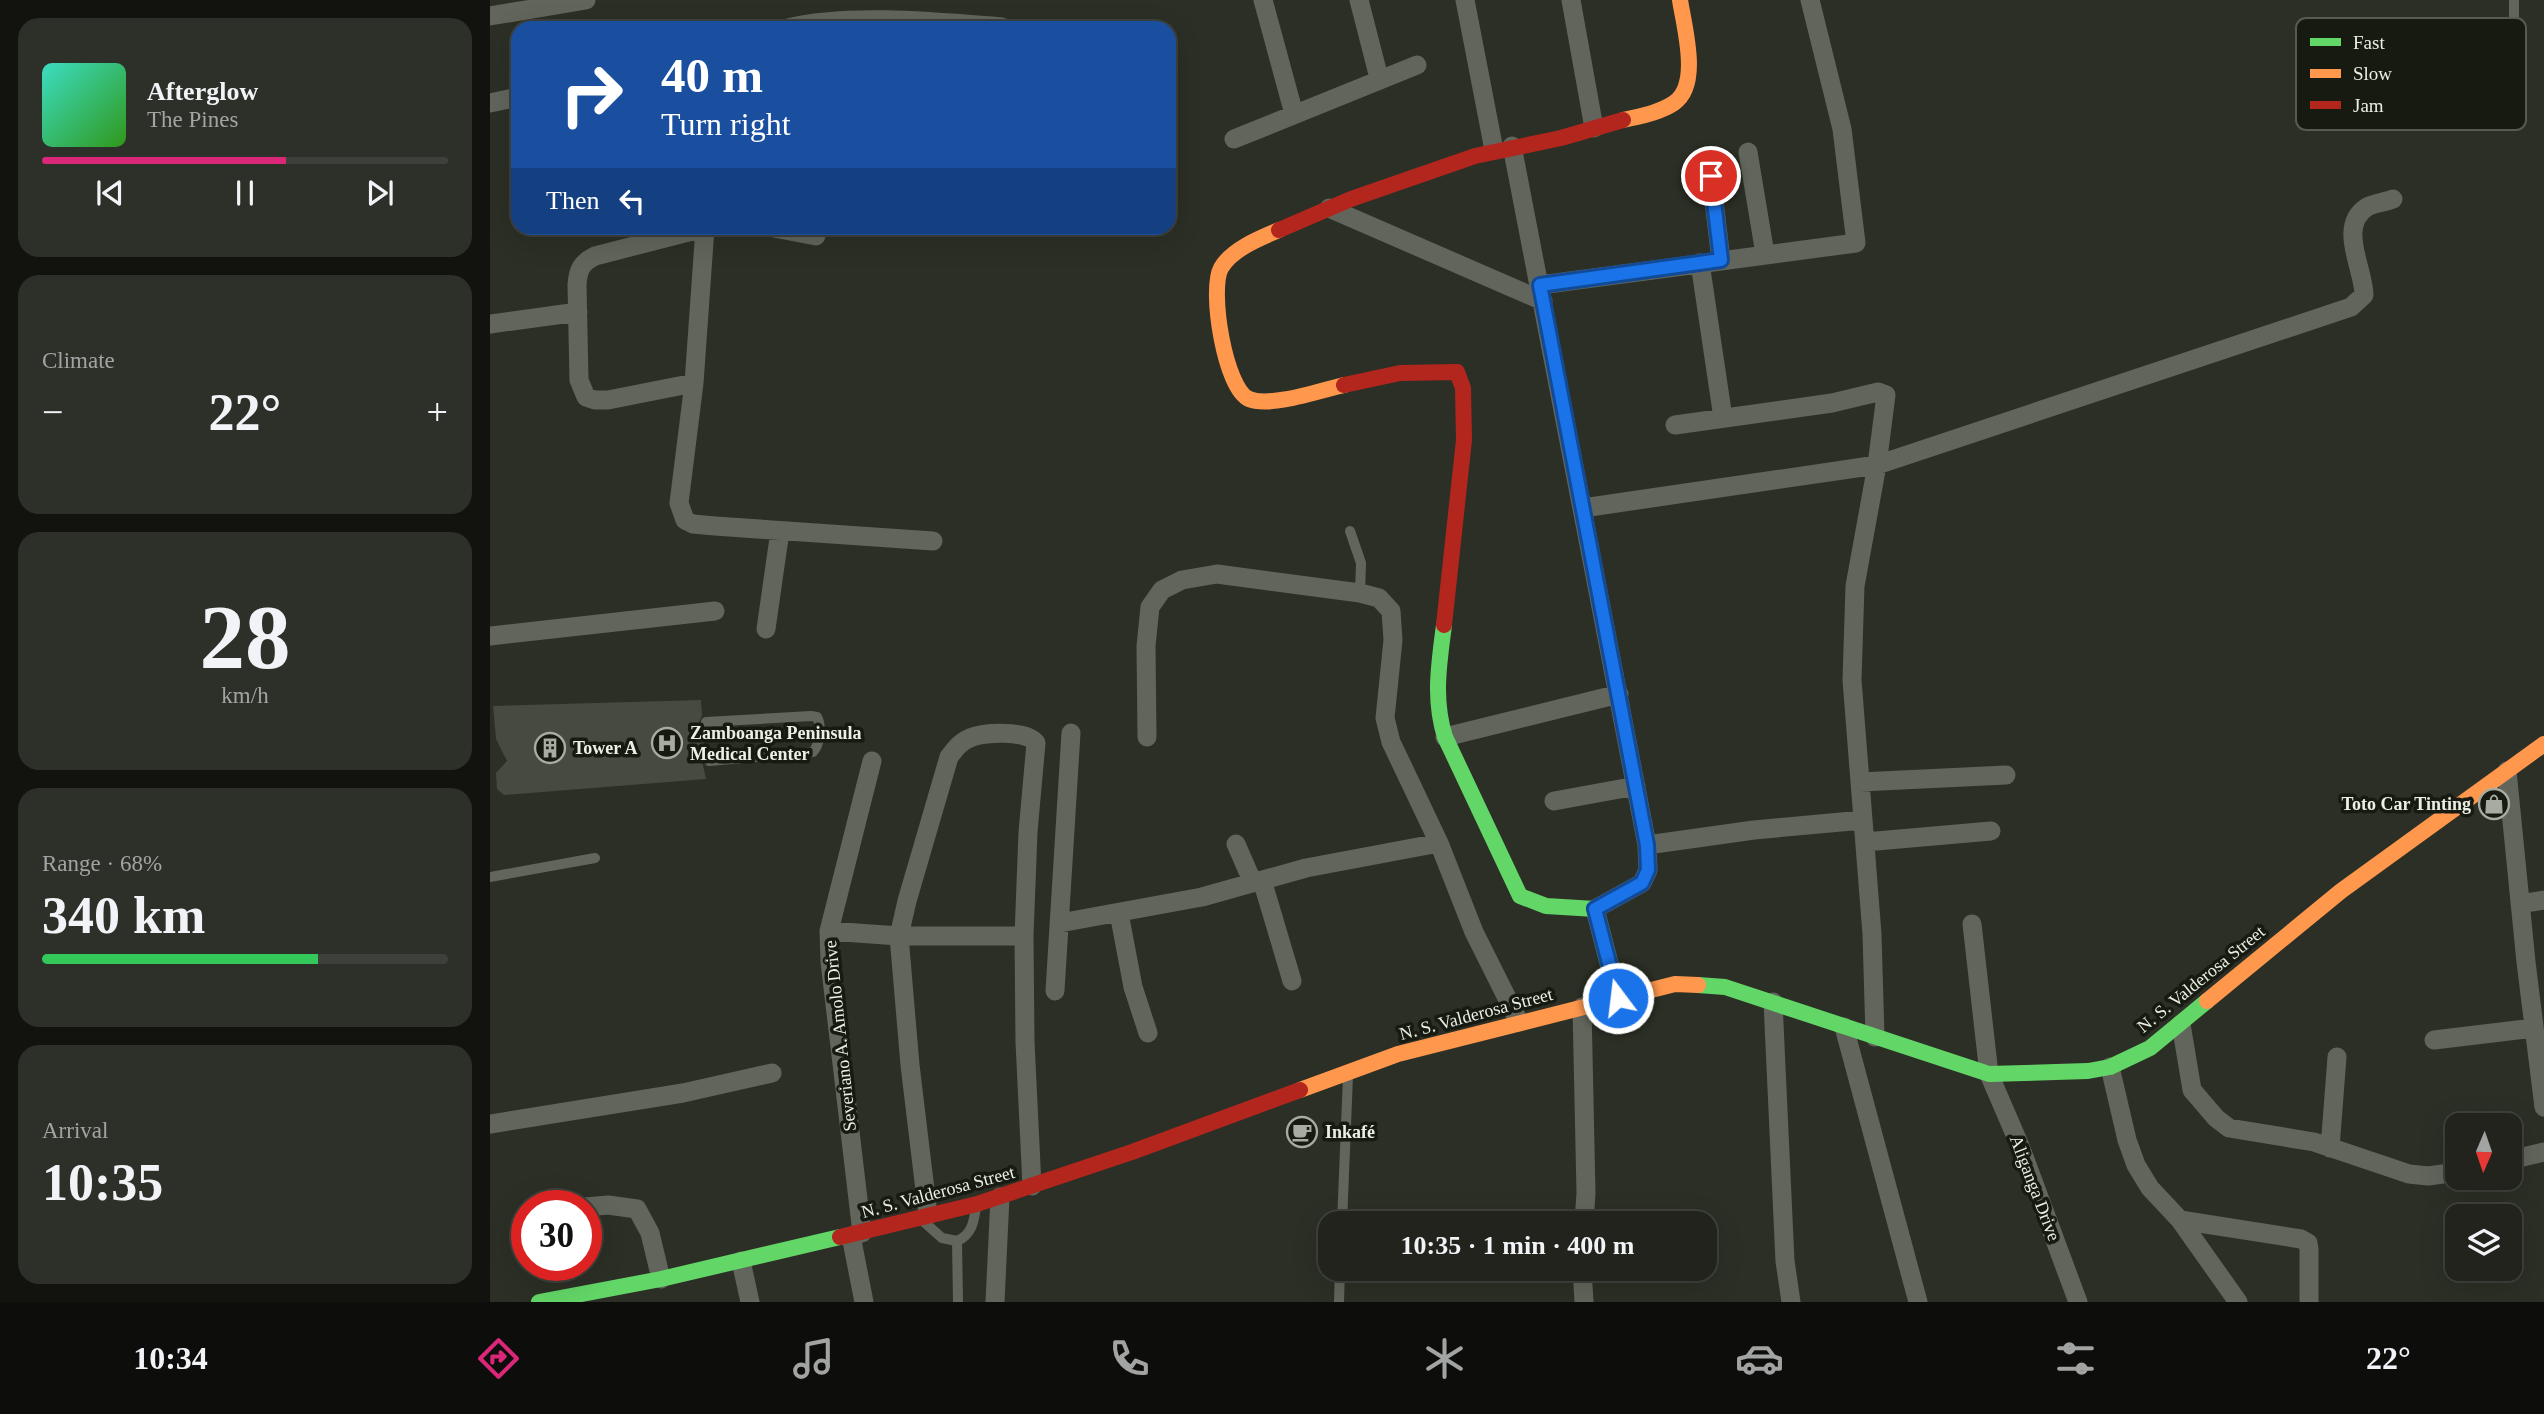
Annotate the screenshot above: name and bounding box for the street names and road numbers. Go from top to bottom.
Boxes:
street label: N. S. Valderosa Street [2133,921,2269,1037]
street label: Severiano A. Amolo Drive [820,939,860,1133]
street label: N. S. Valderosa Street [1397,984,1555,1044]
street label: Aliganga Drive [2006,1132,2064,1244]
street label: N. S. Valderosa Street [859,1162,1017,1222]

